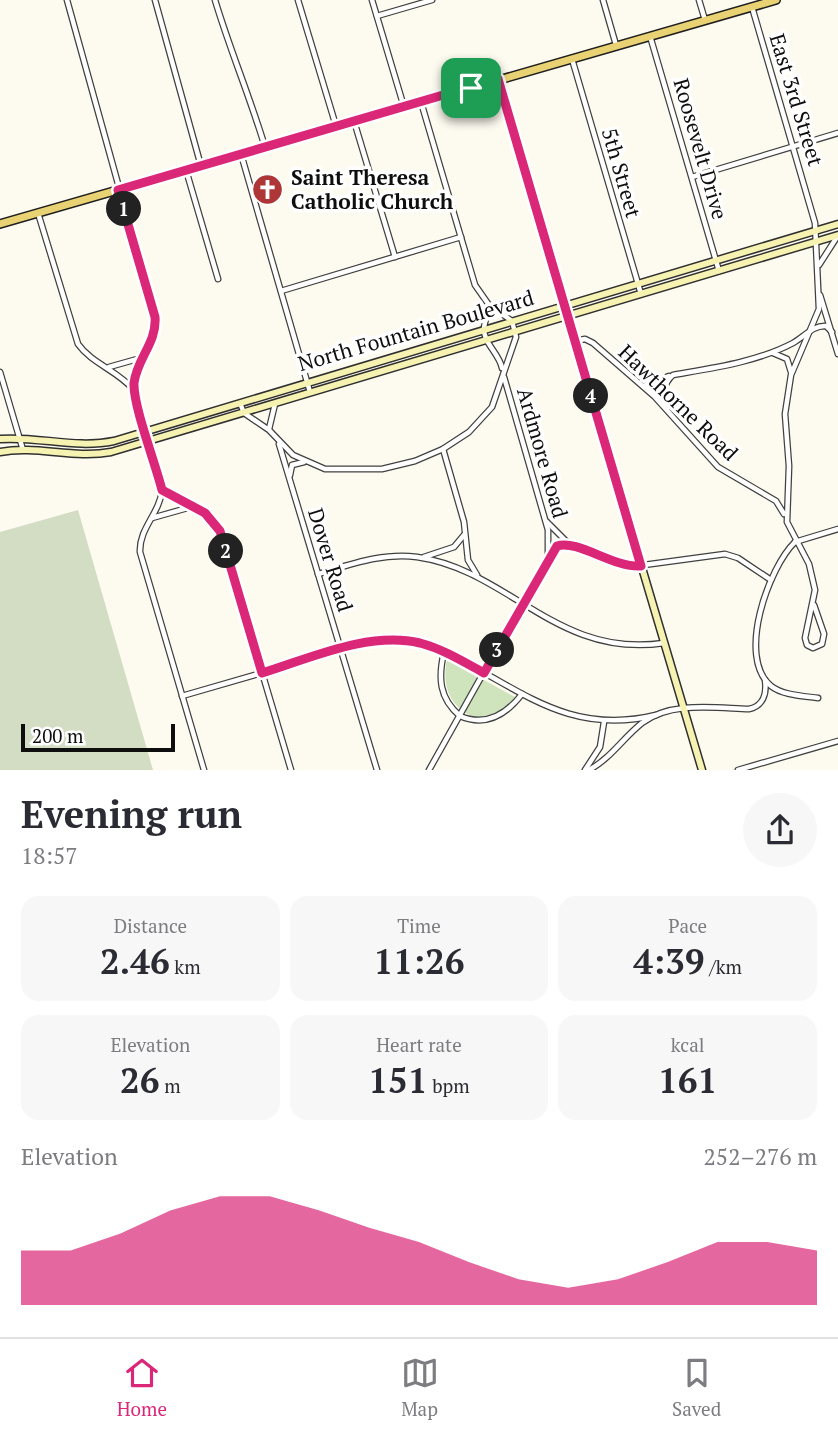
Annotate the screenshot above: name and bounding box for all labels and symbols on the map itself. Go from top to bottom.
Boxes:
street label: East 3rd Street [764,30,830,169]
pin [441,58,501,118]
street label: Roosevelt Drive [667,75,734,223]
street label: 5th Street [596,124,648,221]
place label: Saint Theresa Catholic Church [291,163,454,215]
church icon: Saint Theresa Catholic Church [251,173,285,207]
pin: 1 [106,192,142,227]
street label: North Fountain Boulevard [295,283,537,377]
street label: Hawthorne Road [613,338,745,467]
pin: 4 [574,378,608,414]
street label: Ardmore Road [511,384,575,521]
street label: Dover Road [302,504,360,615]
pin: 2 [208,534,244,568]
pin: 3 [480,632,514,668]
scale bar [21,721,175,753]

